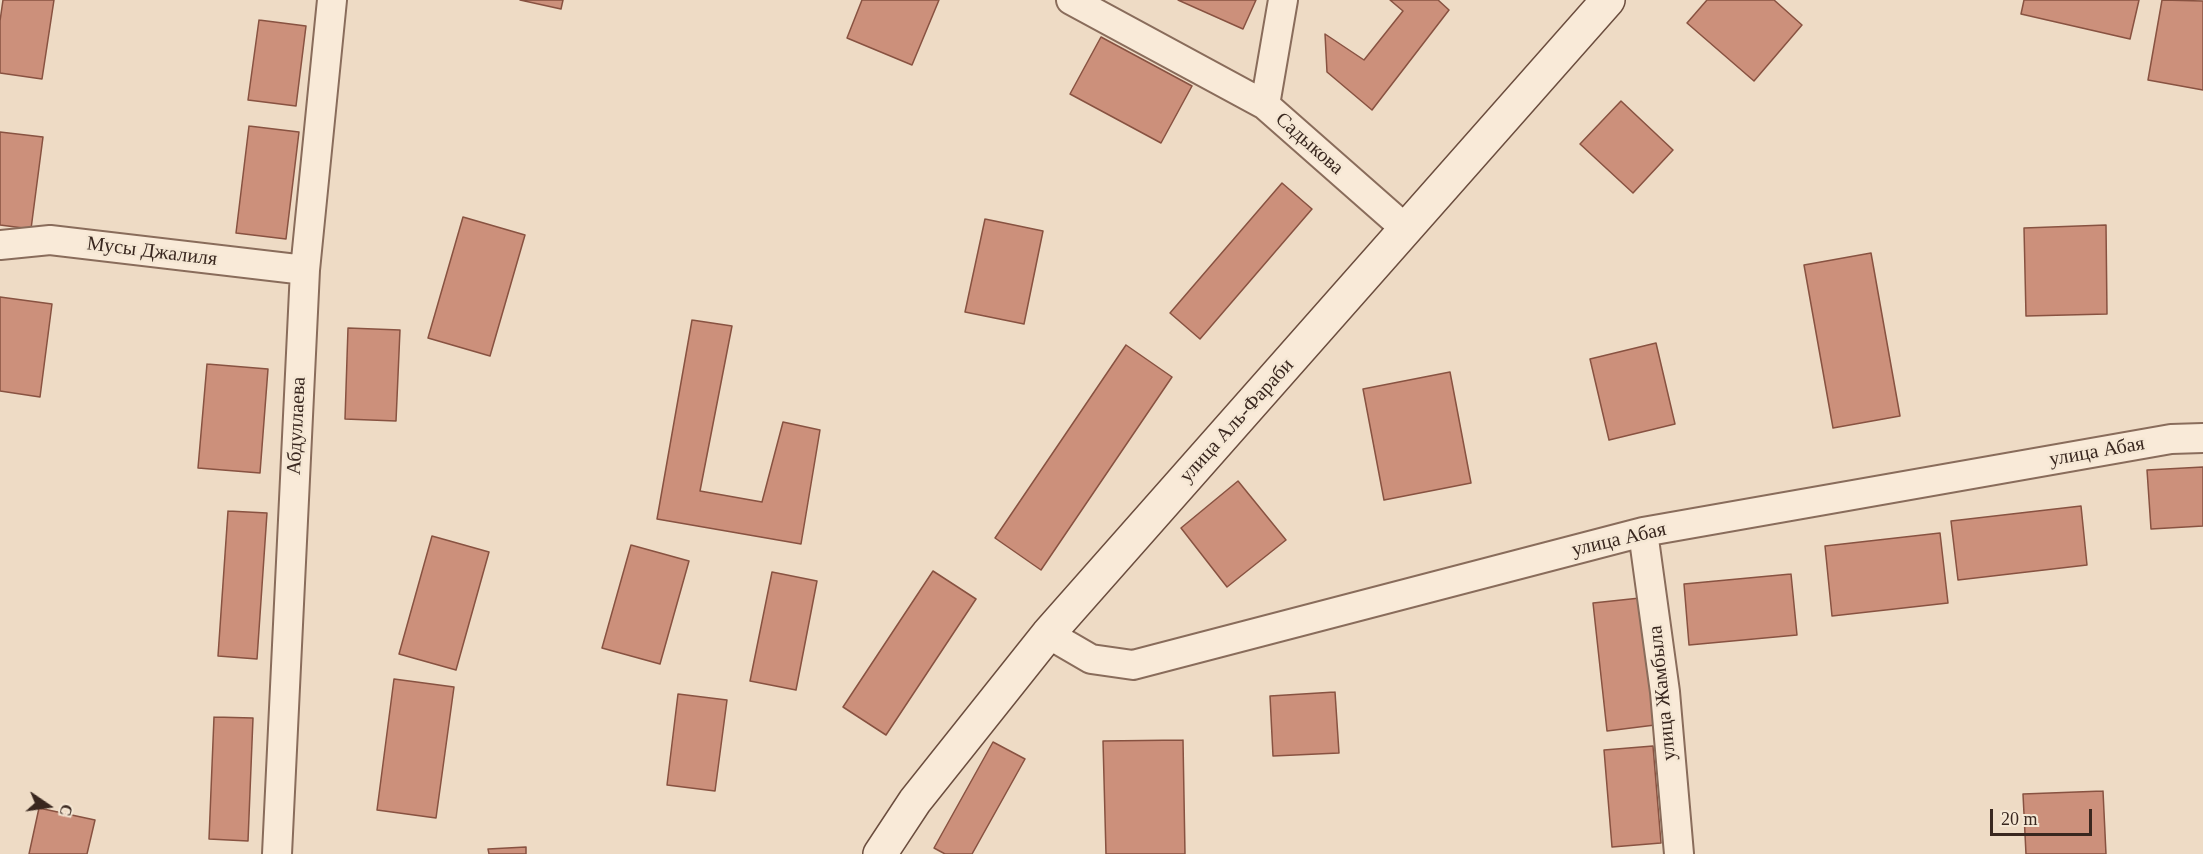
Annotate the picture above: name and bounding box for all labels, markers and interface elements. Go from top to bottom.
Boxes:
street label: Садыкова [1270,108,1348,180]
street label: Мусы Джалиля [86,232,218,272]
street label: улица Аль-Фараби [1175,354,1299,488]
street label: Абдуллаева [282,376,312,476]
street label: улица Абая [2048,432,2146,472]
street label: улица Абая [1569,518,1669,562]
street label: улица Жамбыла [1644,624,1682,762]
north arrow [18,776,78,836]
scale bar [1993,797,2095,835]
text: С [56,803,76,818]
text: 20 m [2001,809,2038,829]

